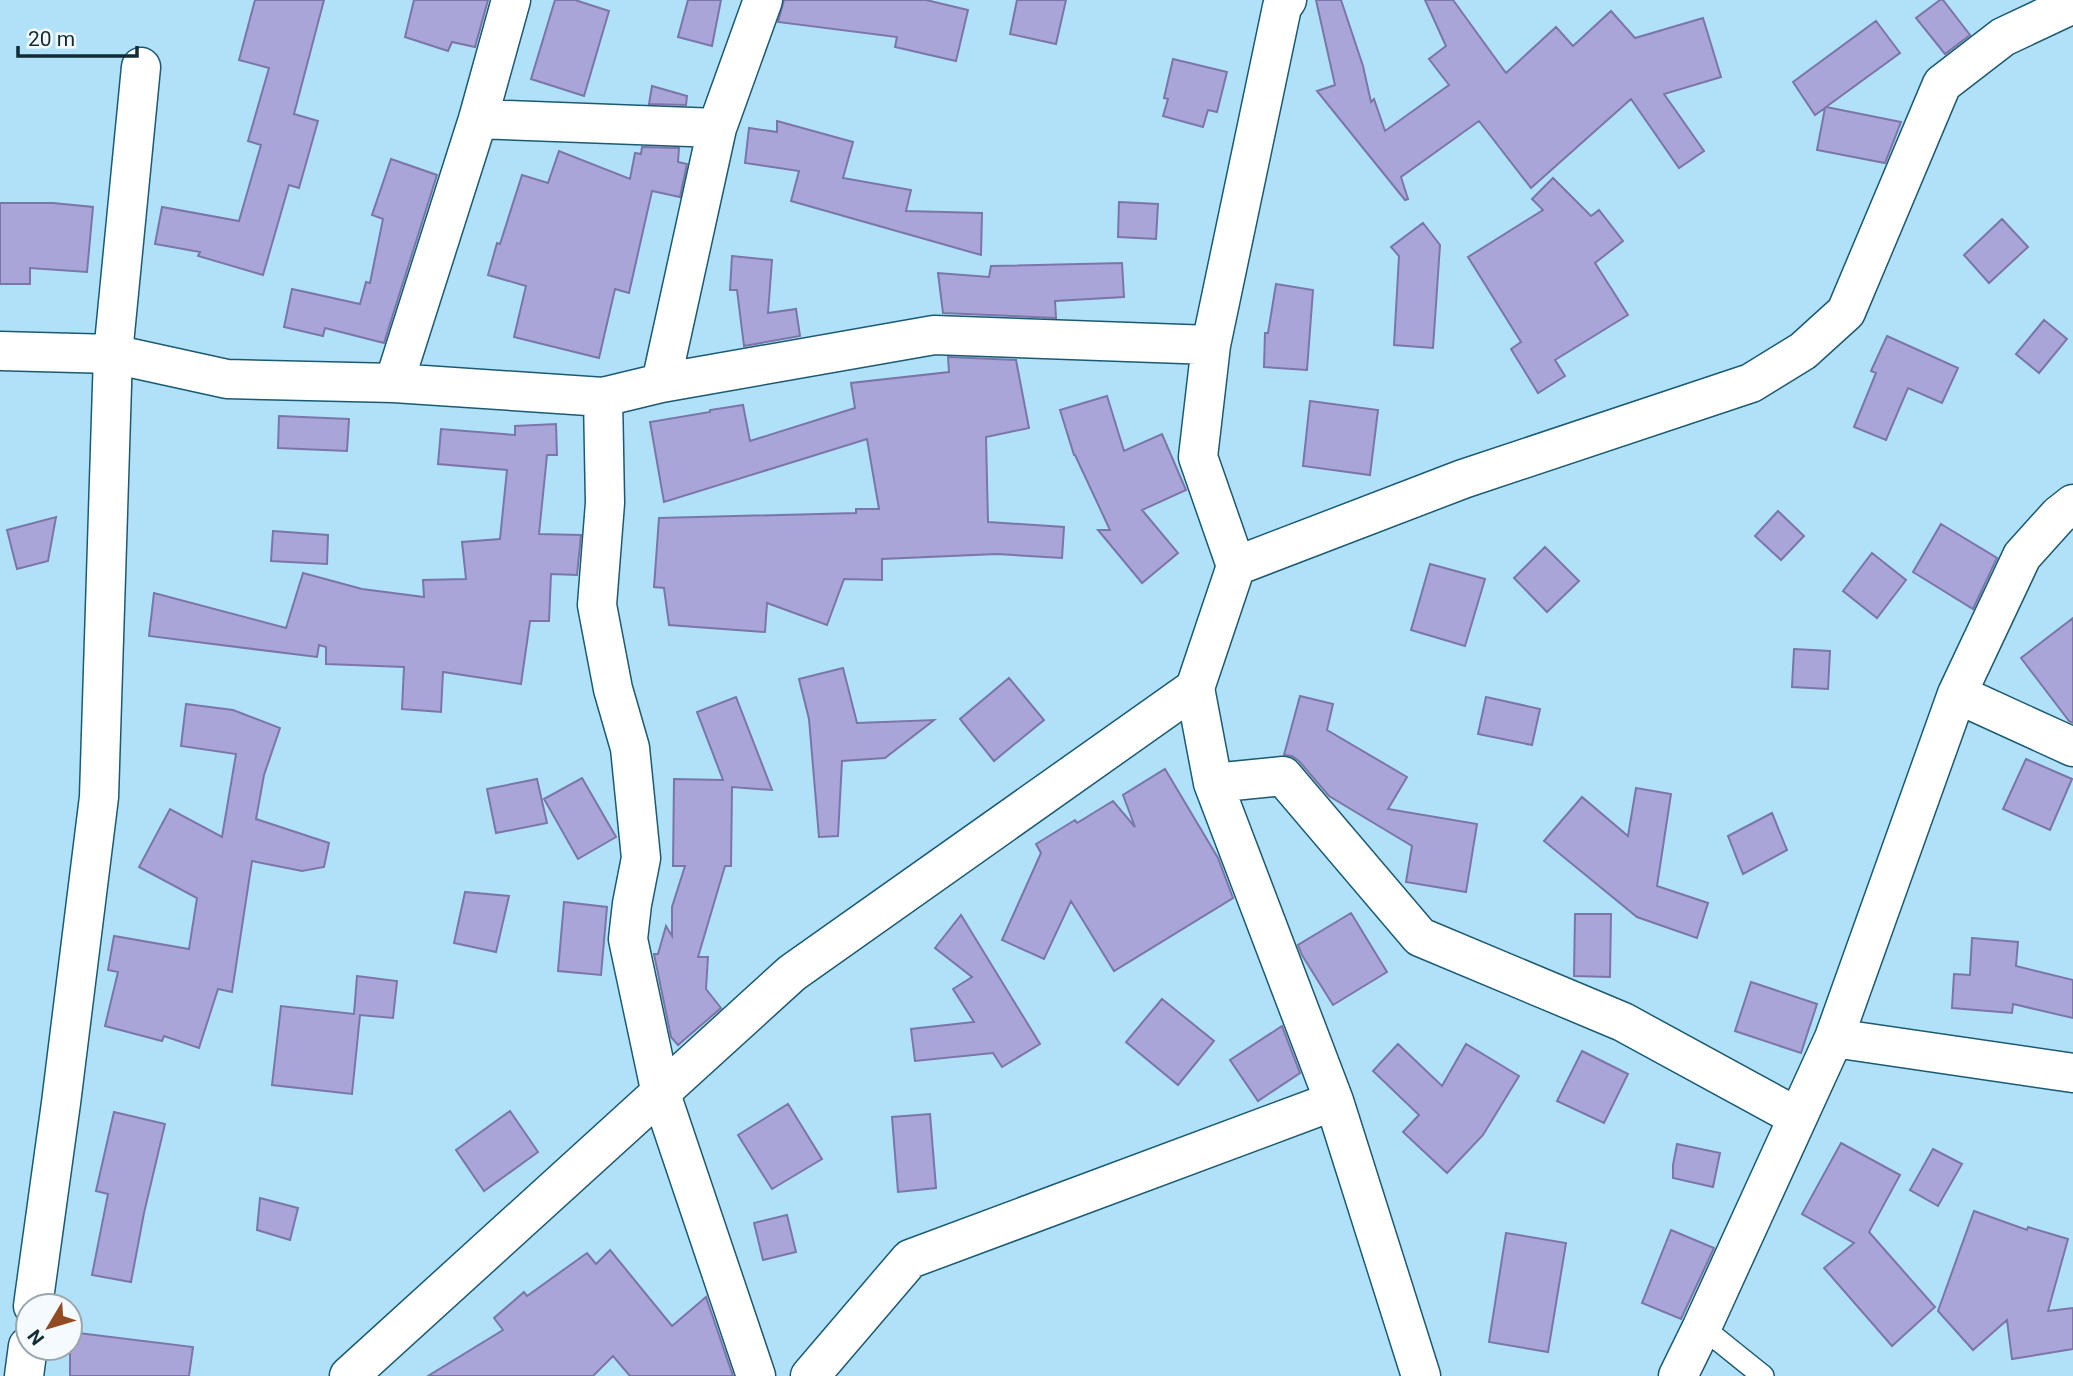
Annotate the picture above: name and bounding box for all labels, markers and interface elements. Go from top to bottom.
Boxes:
scale bar [18,14,136,58]
text: 20 m [28,27,75,51]
north arrow [14,1292,84,1362]
text: N [23,1325,49,1350]

